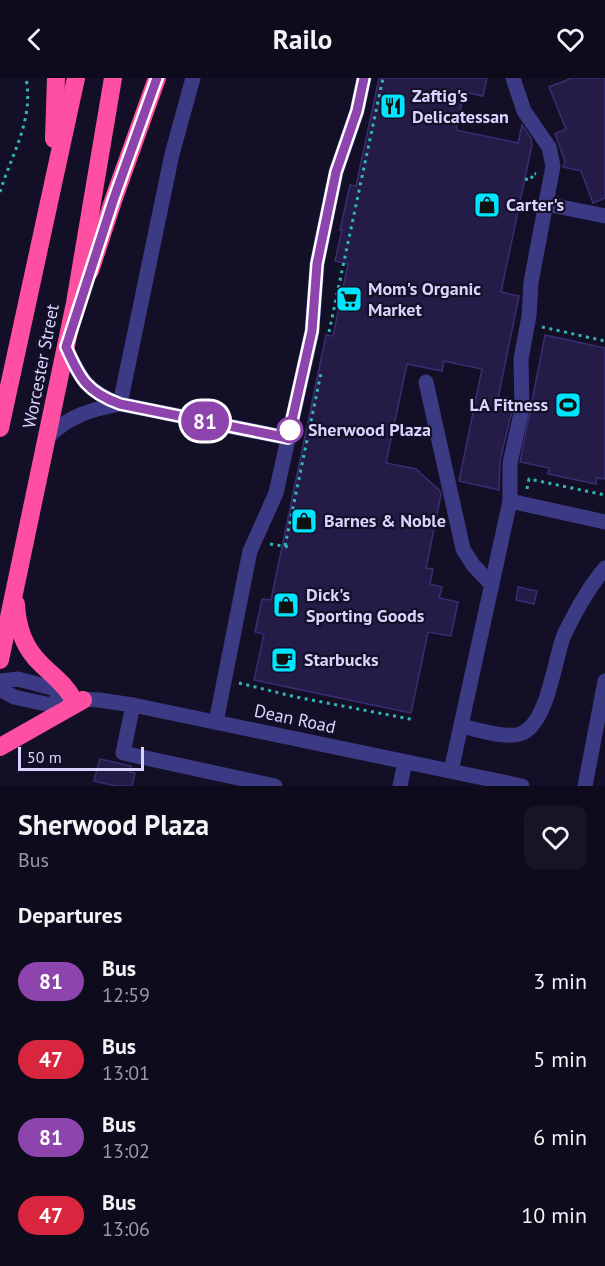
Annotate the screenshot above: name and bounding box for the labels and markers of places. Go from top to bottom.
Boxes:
place label: Zaftig's Delicatessan [412,84,509,128]
restaurant icon: Zaftig's Delicatessan [378,91,408,121]
shop icon: Carter's [472,190,502,220]
place label: Carter's [506,193,565,216]
place label: Mom's Organic Market [368,277,481,321]
supermarket icon: Mom's Organic Market [334,284,364,314]
sports icon: LA Fitness [553,390,583,420]
place label: LA Fitness [469,393,548,416]
marker: Sherwood Plaza [277,417,303,443]
place label: Sherwood Plaza [308,418,431,441]
shop icon: Barnes & Noble [289,506,319,536]
place label: Barnes & Noble [324,509,446,532]
place label: Dick's Sporting Goods [306,583,425,627]
shop icon: Dick's Sporting Goods [271,590,301,620]
cafe icon: Starbucks [269,645,299,675]
place label: Starbucks [304,648,379,671]

